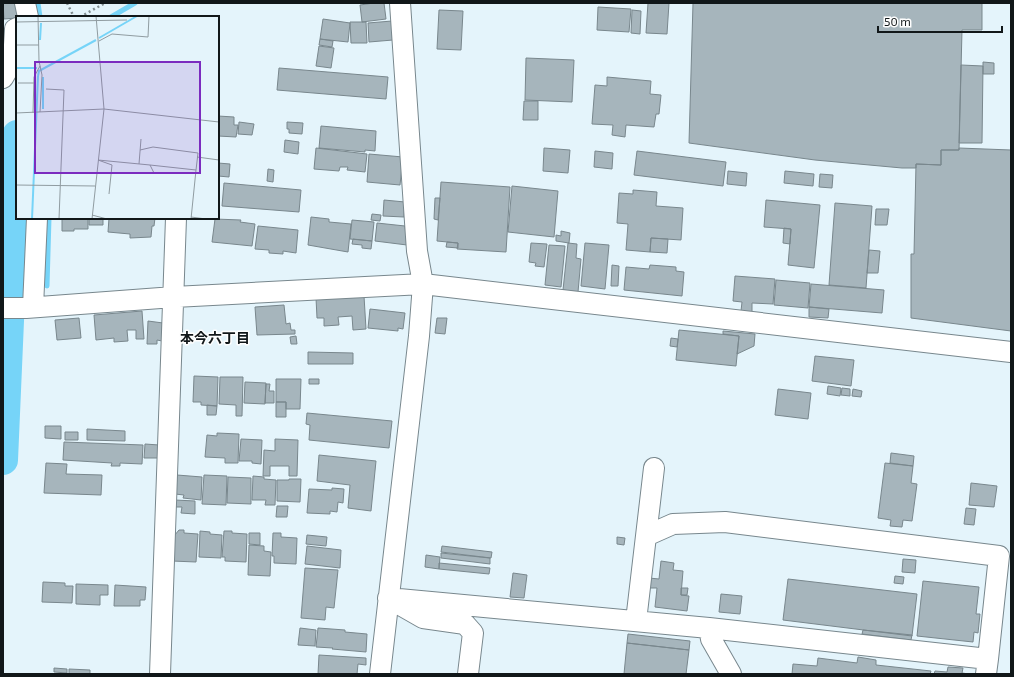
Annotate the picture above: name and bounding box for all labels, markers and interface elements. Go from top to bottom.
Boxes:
scale bar [878,8,1002,34]
text: 50 m [884,14,911,28]
inset map [16,16,219,219]
district label: 本今六丁目 [180,329,250,346]

